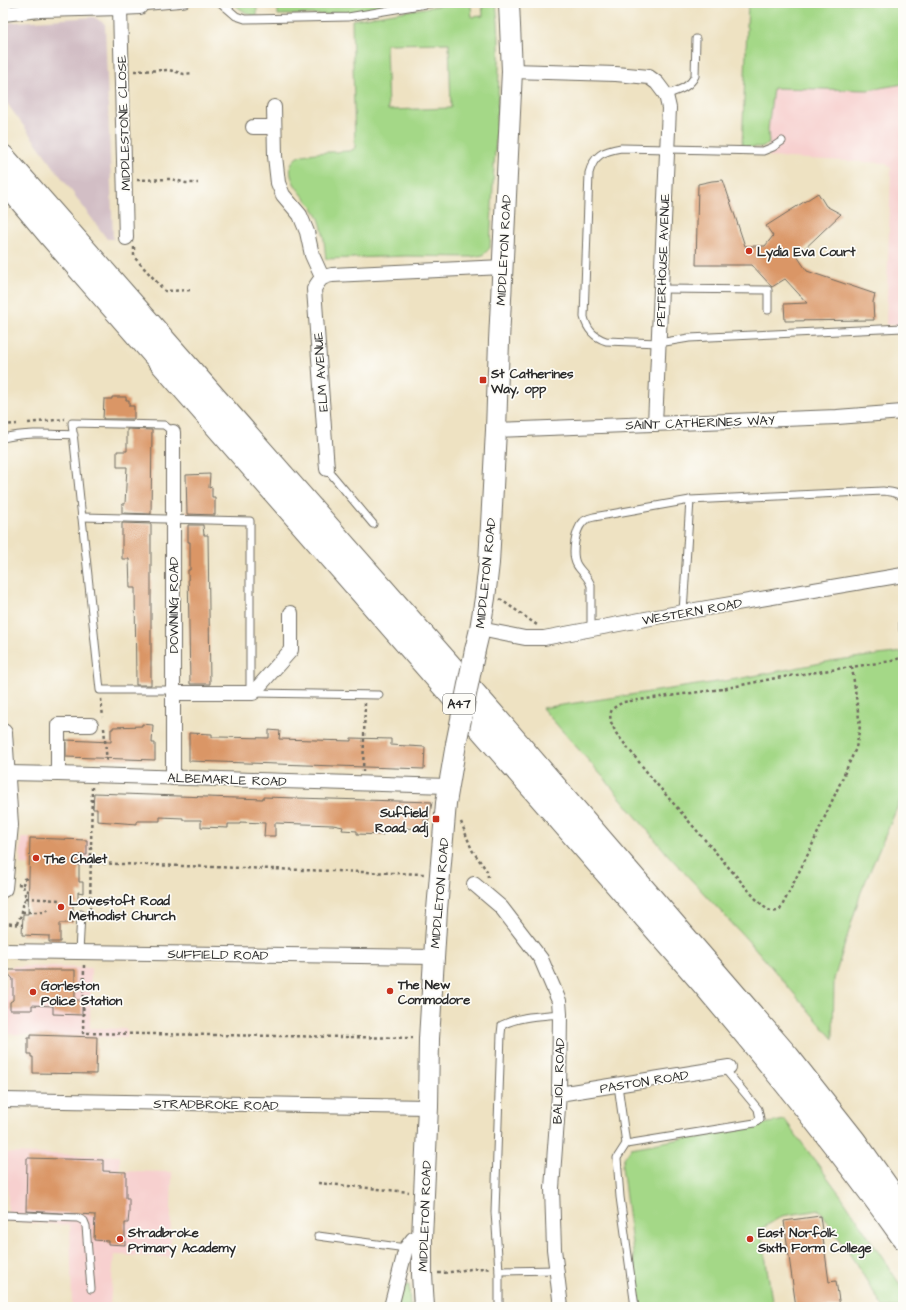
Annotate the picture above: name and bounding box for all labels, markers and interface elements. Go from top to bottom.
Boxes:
street label: MIDDLESTONE CLOSE [113,55,135,191]
street label: PETERHOUSE AVENUE [652,193,674,327]
street label: MIDDLETON ROAD [492,194,516,306]
place label: Lydia Eva Court [757,243,856,262]
marker: Lydia Eva Court [744,246,754,256]
street label: ELM AVENUE [309,331,333,412]
place label: St Catherines Way, opp [490,365,574,399]
marker: St Catherines Way, opp [478,375,488,385]
street label: SAINT CATHERINES WAY [625,411,775,435]
street label: MIDDLETON ROAD [471,516,501,629]
street label: DOWNING ROAD [165,556,183,653]
street label: WESTERN ROAD [641,594,744,630]
road number: A47 [443,694,475,714]
street label: ALBEMARLE ROAD [167,769,287,791]
place label: Suffield Road, adj [375,804,429,838]
marker: Suffield Road, adj [431,814,441,824]
street label: MIDDLETON ROAD [426,836,454,949]
place label: The Chalet [43,850,108,868]
marker: The Chalet [31,853,41,863]
place label: Lowestoft Road Methodist Church [69,892,176,925]
marker: Lowestoft Road Methodist Church [56,902,66,912]
street label: SUFFIELD ROAD [167,945,269,965]
place label: The New Commodore [397,976,470,1009]
place label: Gorleston Police Station [41,977,123,1010]
marker: The New Commodore [385,986,395,996]
marker: Gorleston Police Station [28,987,38,997]
street label: BALIOL ROAD [549,1037,570,1124]
street label: PASTON ROAD [598,1066,691,1098]
street label: STRADBROKE ROAD [153,1095,279,1115]
street label: MIDDLETON ROAD [414,1160,436,1272]
place label: Stradbroke Primary Academy [127,1224,237,1258]
place label: East Norfolk Sixth Form College [757,1224,872,1259]
marker: Stradbroke Primary Academy [115,1234,125,1244]
marker: East Norfolk Sixth Form College [745,1234,755,1244]

